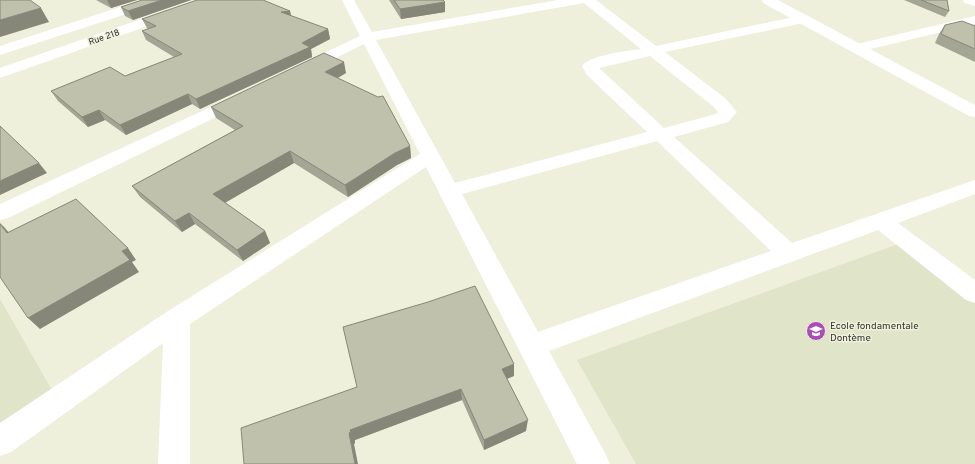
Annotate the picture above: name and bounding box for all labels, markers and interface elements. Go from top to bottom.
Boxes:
street label: Rue 218 [87,27,121,48]
school or university icon: Ecole fondamentale Dontème [805,320,827,342]
place label: Ecole fondamentale Dontème [830,320,919,345]

